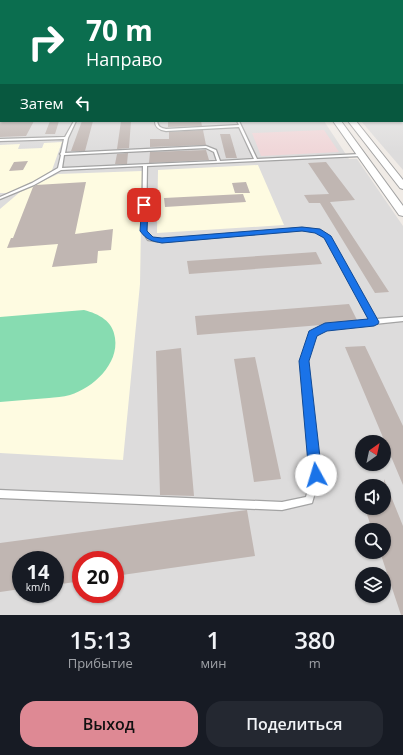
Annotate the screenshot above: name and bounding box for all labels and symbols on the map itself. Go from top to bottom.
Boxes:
pin [127,188,161,222]
north arrow [355,435,391,471]
position arrow [295,454,337,496]
speed limit sign: 20 [72,551,124,603]

